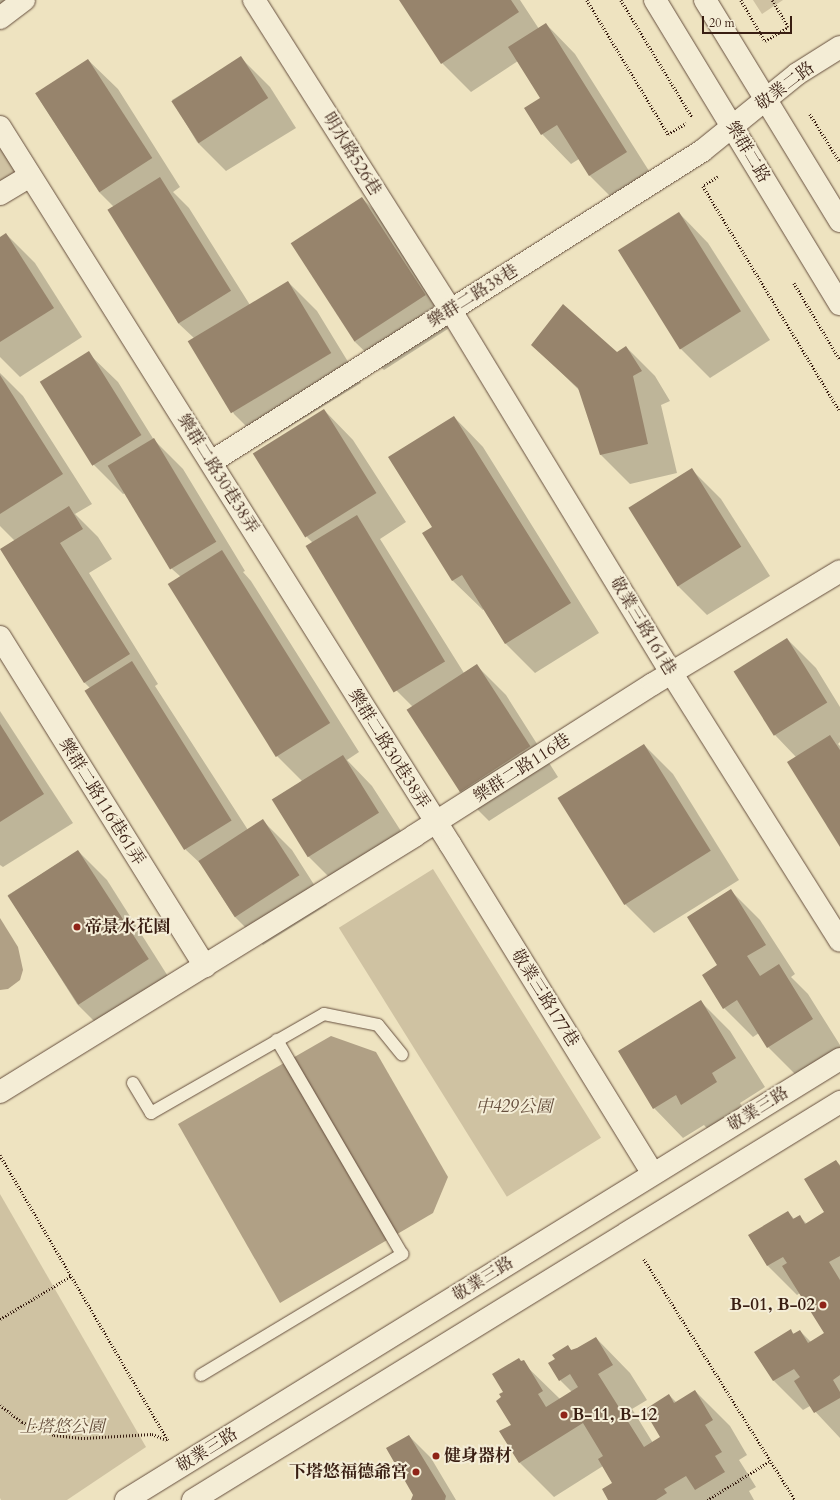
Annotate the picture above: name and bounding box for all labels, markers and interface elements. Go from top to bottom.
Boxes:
scale bar [704,8,794,34]
text: 20 m [709,15,735,31]
street label: 敬業二路 [752,57,818,115]
street label: 明水路526巷 [318,109,386,199]
street label: 樂群二路 [722,118,774,186]
street label: 樂群二路38巷 [424,260,522,332]
street label: 樂群二路30巷38弄 [173,411,263,537]
street label: 敬業三路161巷 [606,573,680,679]
street label: 樂群二路30巷38弄 [344,686,434,812]
street label: 樂群二路116巷 [470,729,574,807]
street label: 樂群二路116巷61弄 [55,735,149,869]
place label: 帝景水花園 [85,917,170,937]
marker: 帝景水花園 [72,922,82,932]
street label: 敬業三路177巷 [507,945,583,1051]
street label: 敬業三路 [724,1082,792,1136]
park label: 中429公園 [475,1097,553,1117]
street label: 敬業三路 [449,1252,517,1306]
place label: B-01, B-02 [730,1295,815,1315]
marker: B-01, B-02 [818,1300,828,1310]
place label: B-11, B-12 [572,1405,657,1425]
marker: B-11, B-12 [559,1410,569,1420]
park label: 上塔悠公園 [20,1417,104,1437]
street label: 敬業三路 [173,1423,241,1477]
place label: 健身器材 [444,1446,512,1466]
marker: 健身器材 [431,1451,441,1461]
place label: 下塔悠福德爺宮 [289,1462,408,1482]
marker: 下塔悠福德爺宮 [411,1467,421,1477]

